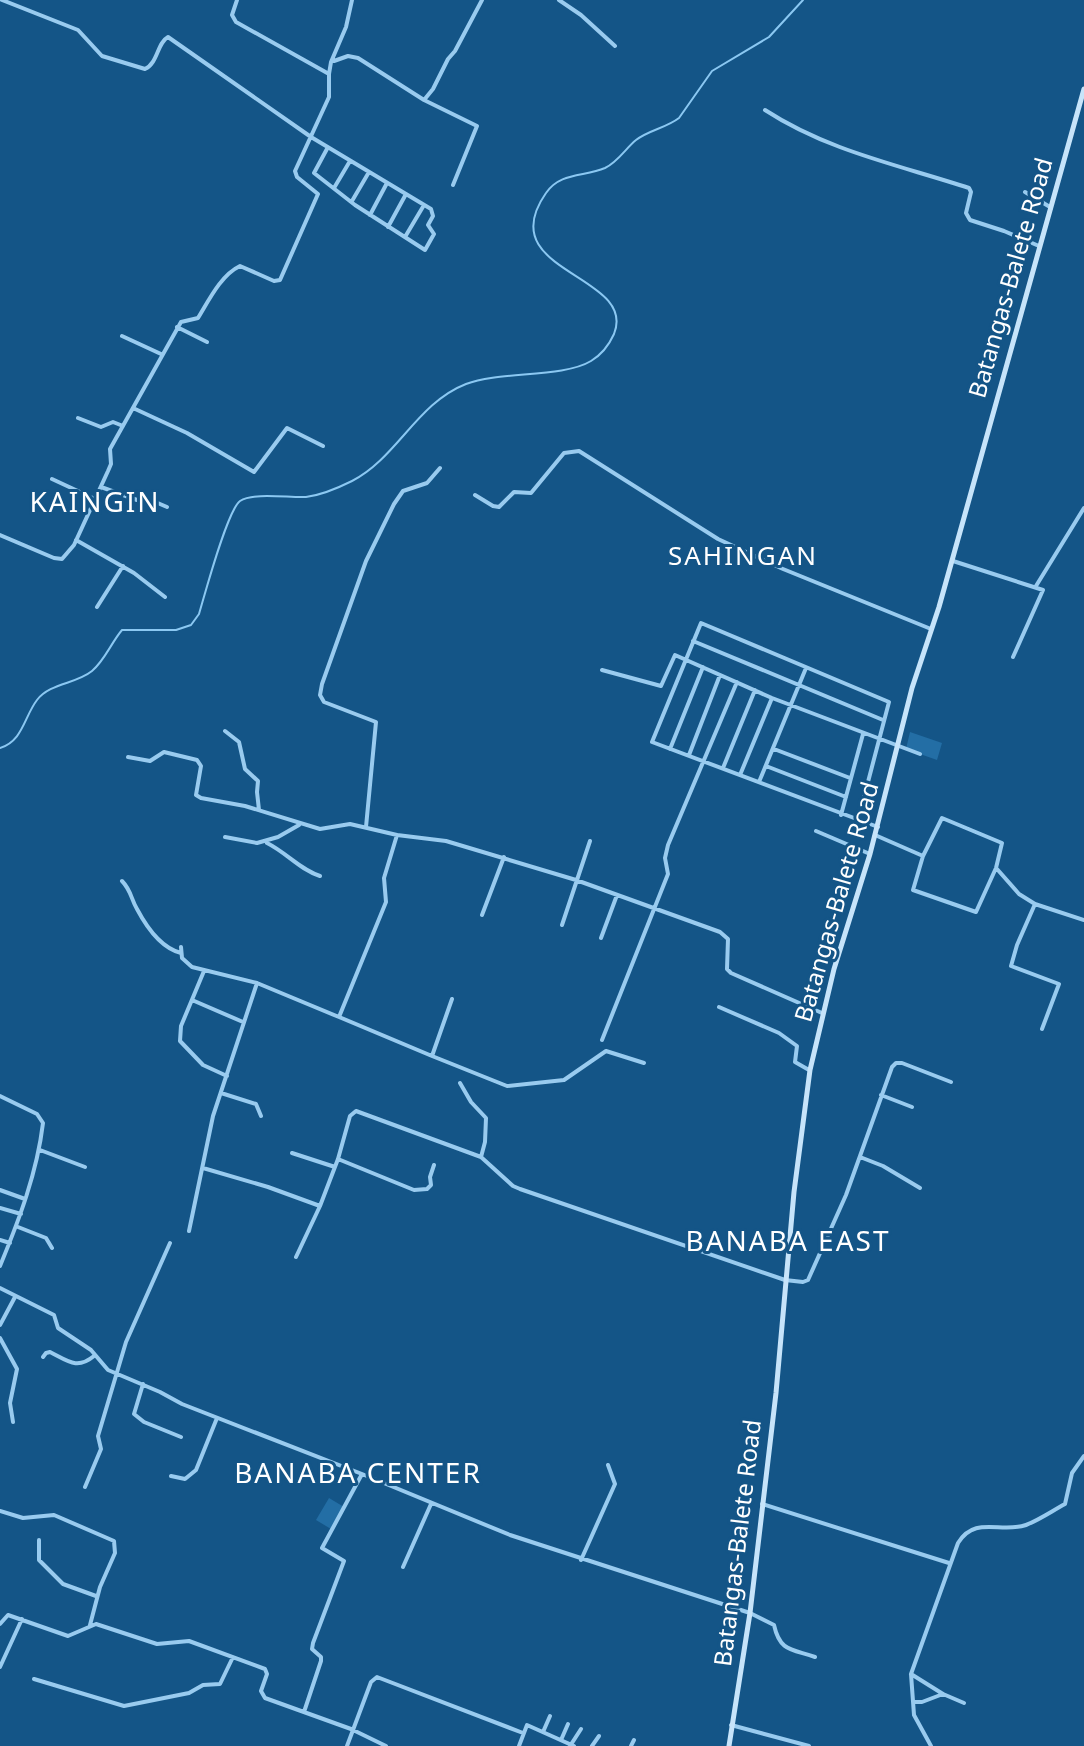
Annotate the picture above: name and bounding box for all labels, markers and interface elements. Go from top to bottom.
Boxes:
street label: Batangas-Balete Road [959,154,1060,402]
district label: KAINGIN [29,482,161,520]
district label: SAHINGAN [668,537,818,573]
street label: Batangas-Balete Road [785,778,886,1026]
district label: BANABA EAST [685,1221,891,1259]
street label: Batangas-Balete Road [705,1418,768,1668]
district label: BANABA CENTER [234,1453,482,1491]

